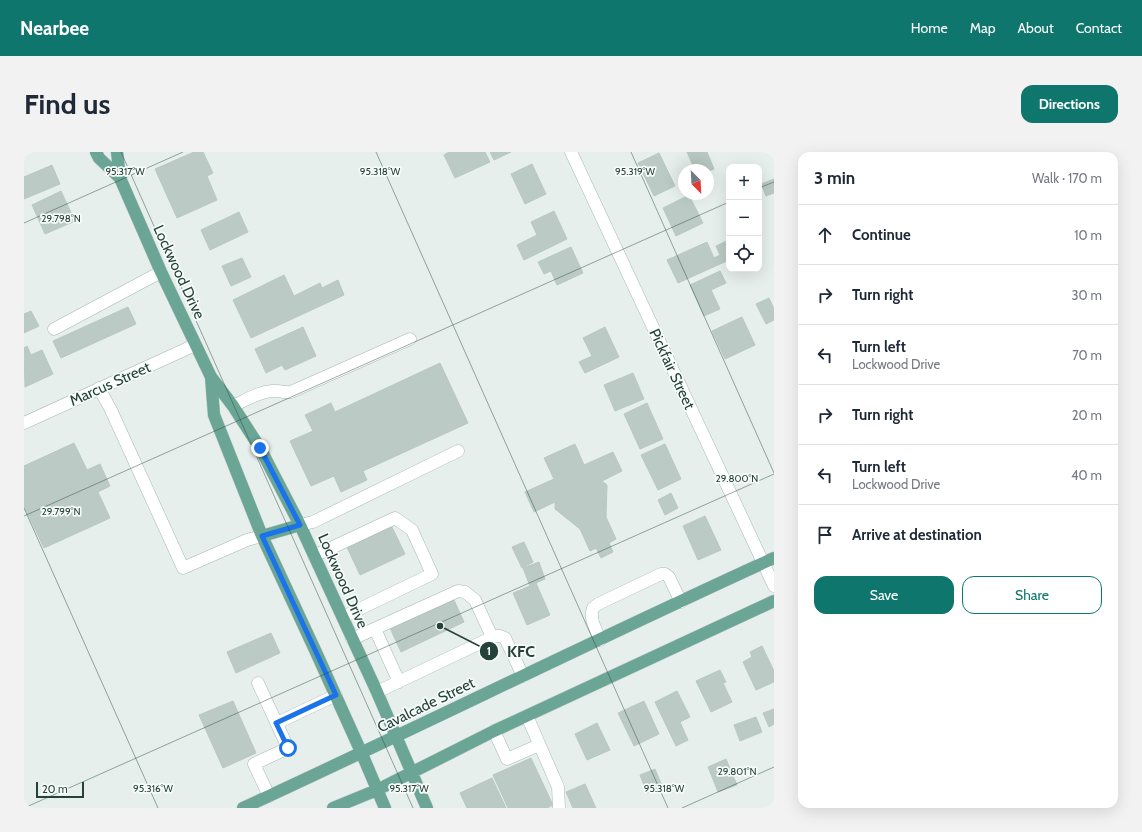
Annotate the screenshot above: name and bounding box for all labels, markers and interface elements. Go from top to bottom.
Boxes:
text: Nearbee [20,17,89,40]
text: Home [911,19,948,37]
text: Map [970,19,995,37]
text: About [1017,19,1054,37]
text: Contact [1076,19,1122,37]
button: Directions [1021,85,1118,123]
text: Find us [24,87,110,121]
north arrow [678,164,714,200]
map controls [726,164,762,272]
button: + [726,164,762,200]
text: 95.317°W [105,165,145,178]
text: 95.318°W [360,165,401,178]
text: 95.319°W [615,165,655,178]
text: 3 min [814,168,855,188]
text: Walk · 170 m [1032,170,1102,186]
button: − [726,200,762,236]
text: 29.798°N [41,212,81,225]
street label: Lockwood Drive [149,222,209,322]
icon: ahead [814,224,836,246]
text: Continue [852,226,911,244]
text: 10 m [1074,227,1102,243]
button: locate [726,236,762,272]
icon: right [814,284,836,306]
text: Turn right [852,286,913,304]
text: 30 m [1072,287,1102,303]
street label: Pickfair Street [645,326,699,412]
text: Turn left [852,338,906,356]
icon: left [814,344,836,366]
text: 70 m [1072,347,1102,363]
text: Lockwood Drive [852,356,940,372]
street label: Marcus Street [67,358,153,410]
icon: right [814,404,836,426]
text: Turn right [852,406,913,424]
text: 20 m [1072,407,1102,423]
route end [251,439,269,457]
text: Turn left [852,458,906,476]
icon: left [814,464,836,486]
text: 40 m [1071,467,1102,483]
text: 29.800°N [716,472,758,485]
text: Lockwood Drive [852,476,940,492]
text: 29.799°N [41,505,81,518]
icon: arrive [814,524,836,546]
text: Arrive at destination [852,526,982,544]
street label: Lockwood Drive [314,531,372,631]
button: Save [814,576,954,614]
button: Share [962,576,1102,614]
callout: KFC [479,637,543,665]
text: KFC [507,642,535,661]
text: 1 [487,643,491,658]
street label: Cavalcade Street [374,674,478,736]
route start [279,739,297,757]
text: 29.801°N [717,765,757,778]
scale bar [36,780,84,799]
text: 20 m [42,782,68,796]
text: 95.316°W [133,782,173,795]
text: 95.317°W [389,782,429,795]
text: 95.318°W [644,782,685,795]

